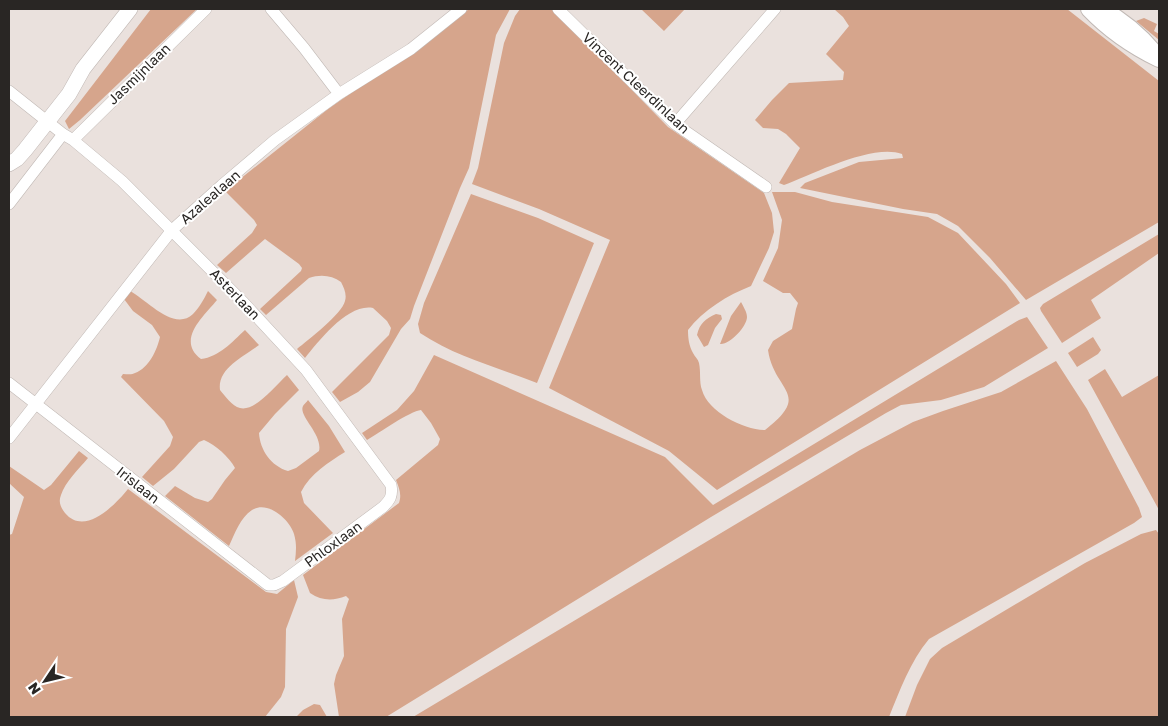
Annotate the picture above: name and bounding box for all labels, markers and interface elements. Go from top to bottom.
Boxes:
street label: Vincent Cleerdinlaan [579,29,693,137]
street label: Jasmijnlaan [104,40,174,108]
street label: Azalealaan [176,166,243,227]
street label: Asterlaan [207,264,264,323]
street label: Irislaan [113,463,163,507]
street label: Phloxlaan [301,517,365,570]
north arrow [20,656,70,706]
text: N [24,680,44,698]

